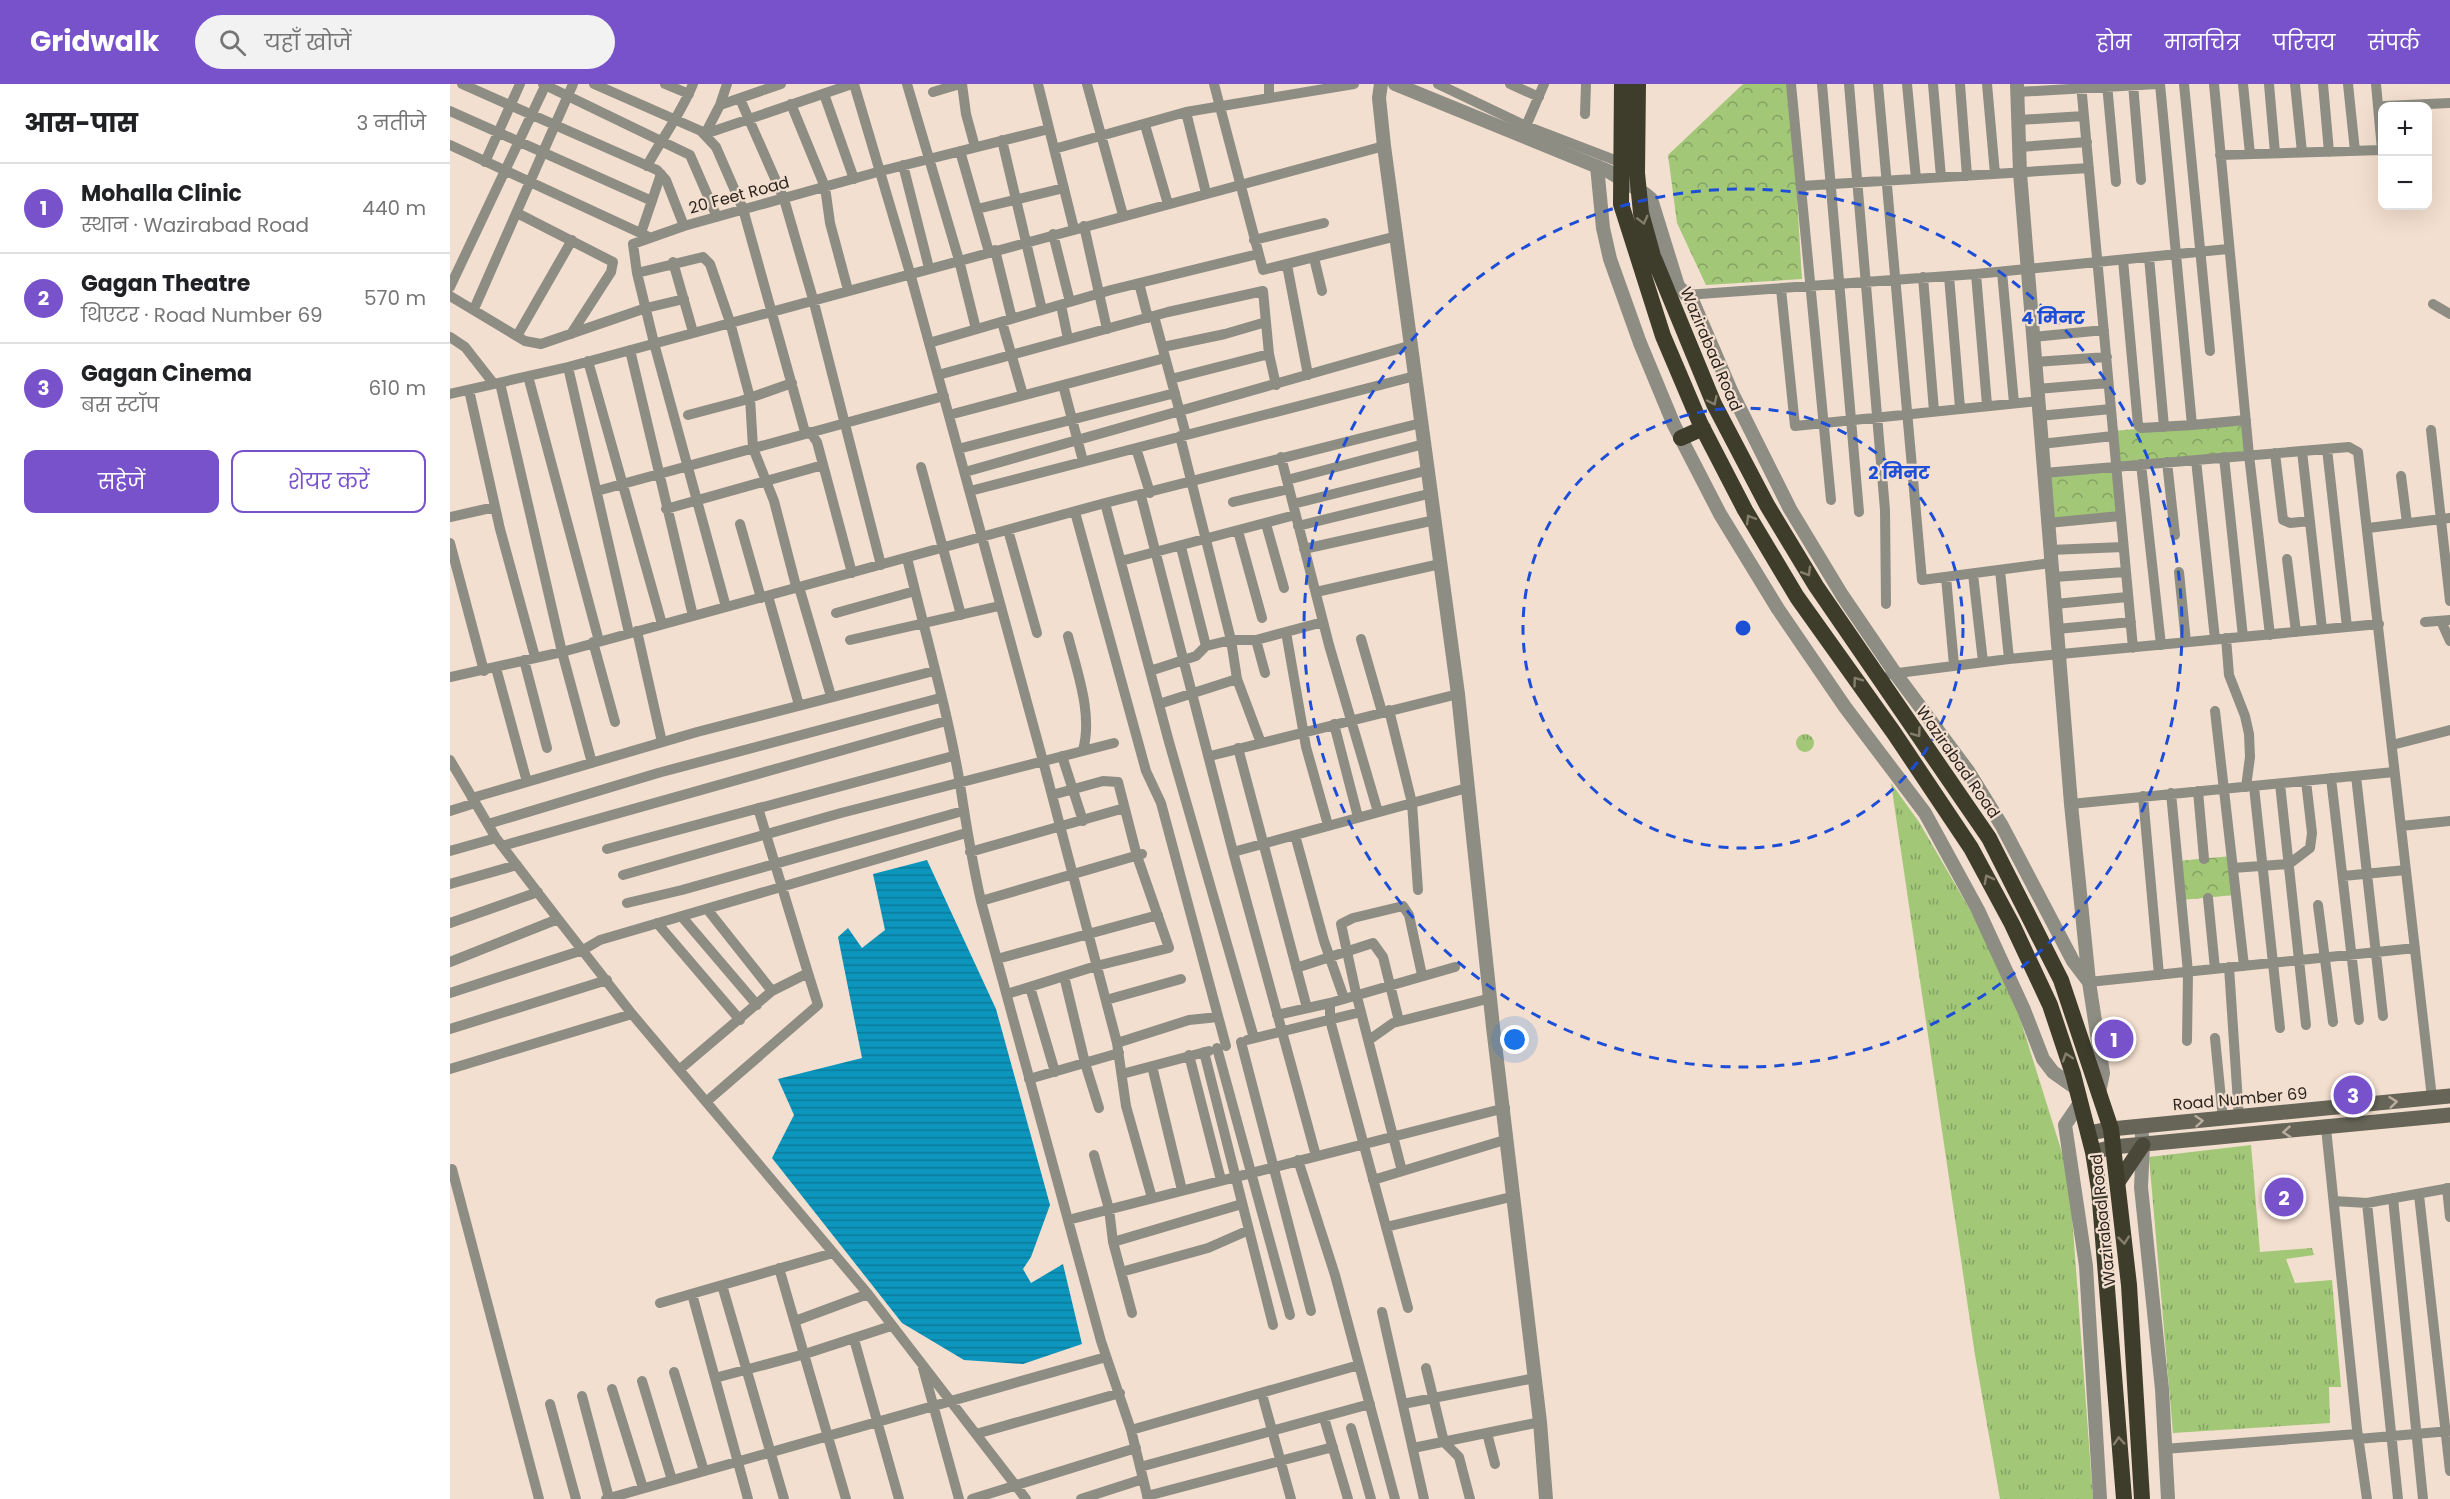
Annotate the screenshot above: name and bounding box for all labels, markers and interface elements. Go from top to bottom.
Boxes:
search box [195,15,615,69]
text: Gridwalk [30,22,159,61]
icon: search [216,26,249,59]
text: यहाँ खोजें [264,27,351,58]
text: होम [2097,28,2132,57]
text: मानचित्र [2165,28,2240,57]
text: परिचय [2273,28,2335,57]
text: संपर्क [2368,28,2420,57]
map controls [2378,102,2432,210]
button: + [2378,102,2432,156]
text: आस-पास [24,105,138,141]
text: 3 नतीजे [357,109,426,137]
button: − [2378,156,2432,210]
street label: 20 Feet Road [686,171,792,219]
text: Mohalla Clinic [81,178,242,209]
text: 1 [40,194,47,222]
text: 440 m [362,194,426,222]
text: स्थान · Wazirabad Road [81,211,309,239]
one-way arrow [1636,214,1648,225]
text: Gagan Theatre [81,268,250,299]
street label: Wazirabad Road [1674,283,1748,415]
text: 2 [38,284,49,312]
text: 570 m [364,284,426,312]
text: थिएटर · Road Number 69 [81,301,323,329]
text: 4 मिनट [2021,305,2085,330]
text: Gagan Cinema [81,358,252,389]
text: 3 [37,374,50,402]
text: 610 m [368,374,426,402]
text: बस स्टॉप [81,391,159,419]
one-way arrow [1706,395,1718,406]
button: सहेजें [24,450,219,513]
button: शेयर करें [231,450,426,513]
text: 2 मिनट [1868,460,1930,485]
one-way arrow [1746,515,1758,525]
one-way arrow [1800,566,1812,576]
centre of rings [1733,618,1753,638]
one-way arrow [1853,677,1864,688]
street label: Wazirabad Road [1911,701,2005,823]
one-way arrow [1910,727,1921,738]
one-way arrow [1983,874,1995,885]
pin: 1 [2094,1016,2134,1062]
your location [1500,1025,1529,1054]
one-way arrow [2062,1052,2075,1063]
pin: 3 [2334,1072,2372,1118]
street label: Road Number 69 [2172,1082,2308,1116]
one-way arrow [2389,1096,2398,1109]
one-way arrow [2195,1115,2204,1128]
one-way arrow [2283,1125,2292,1138]
street label: Wazirabad Road [2085,1153,2121,1287]
pin: 2 [2264,1174,2304,1220]
one-way arrow [2117,1235,2130,1244]
one-way arrow [2113,1436,2126,1445]

